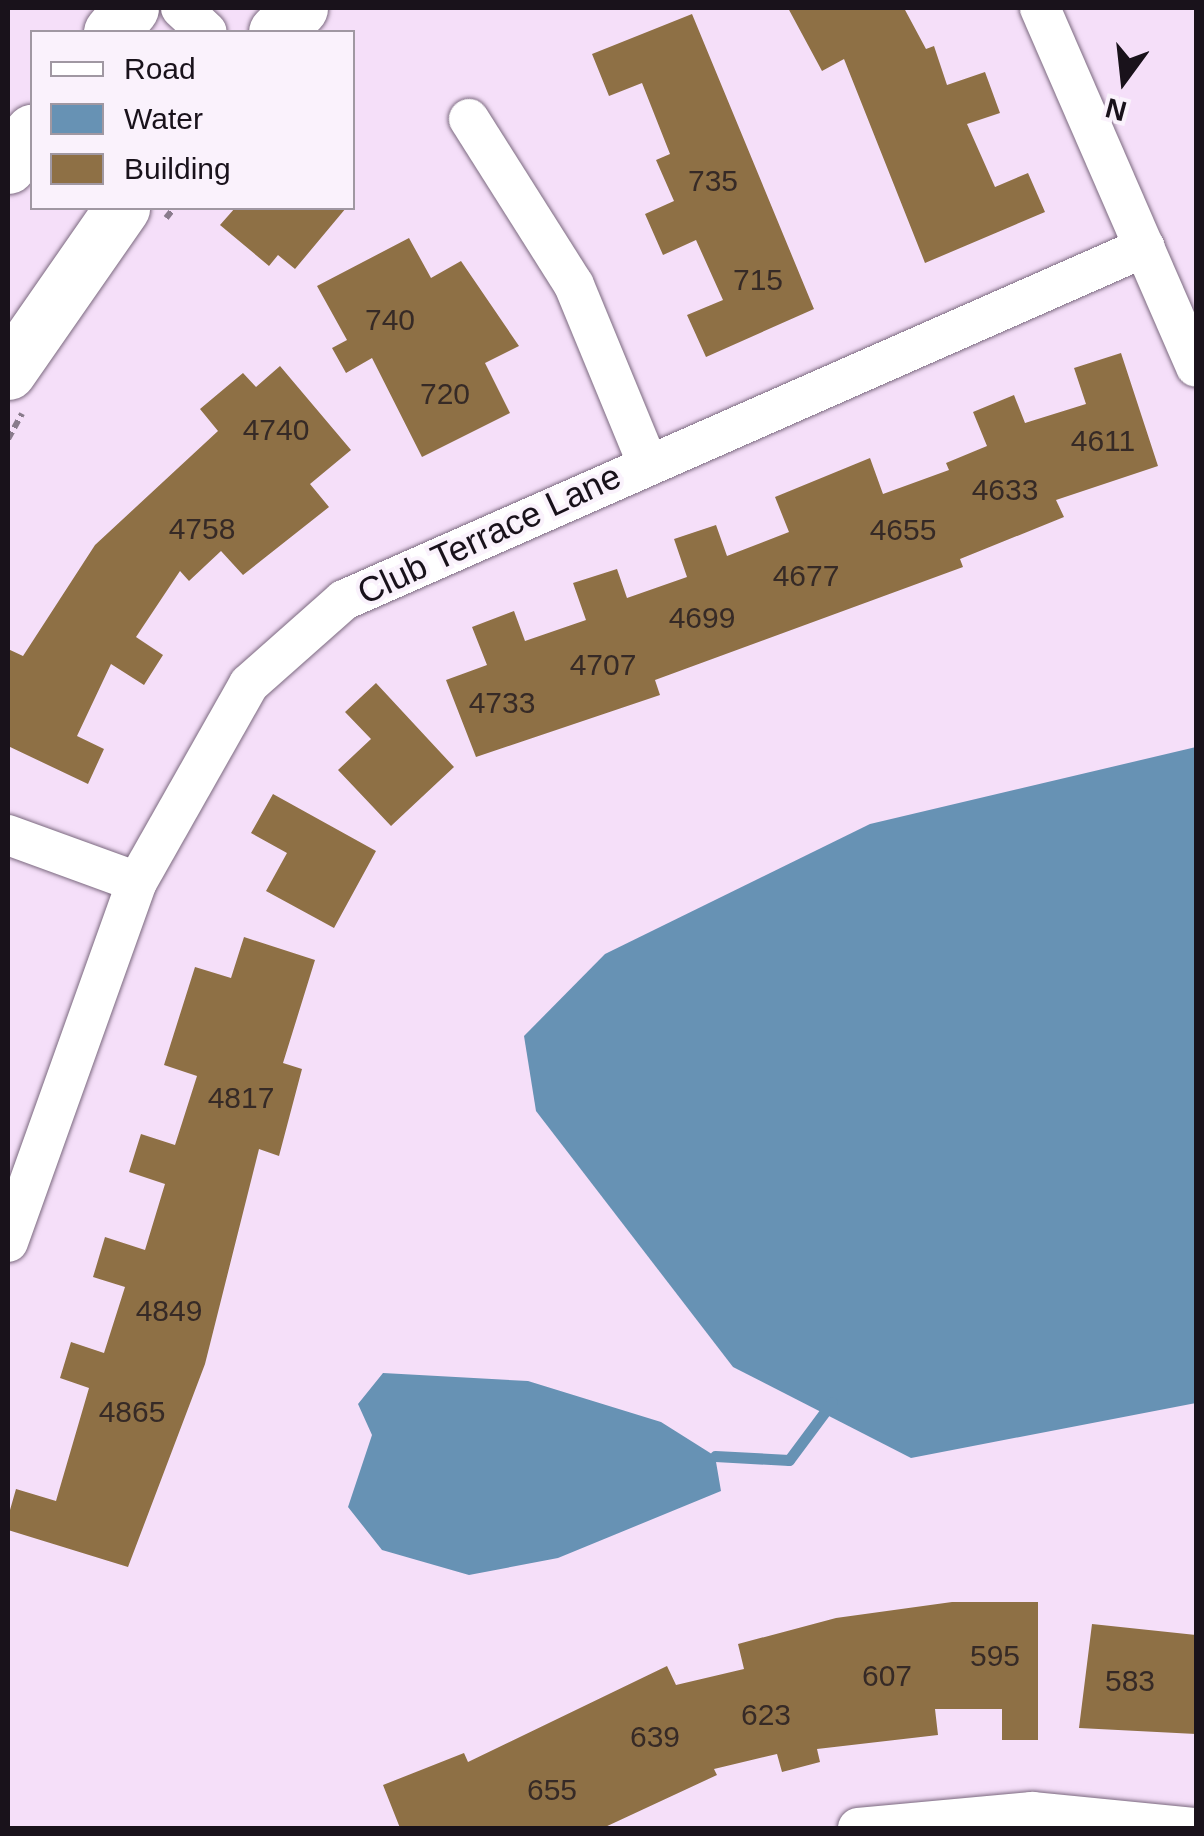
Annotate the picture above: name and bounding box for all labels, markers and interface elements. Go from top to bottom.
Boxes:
legend [30,30,355,210]
north arrow [1074,30,1174,130]
text: Road [124,52,196,85]
text: N [1102,92,1130,127]
text: Water [124,102,203,135]
text: Building [124,152,231,185]
house number: 735 [688,163,738,199]
house number: 715 [733,262,783,298]
house number: 740 [365,302,415,338]
house number: 720 [420,376,470,412]
house number: 4740 [243,412,309,448]
house number: 4611 [1071,423,1135,459]
street label: Club Terrace Lane [351,455,627,613]
house number: 4633 [972,472,1038,508]
house number: 4758 [169,511,235,547]
house number: 4655 [870,512,936,548]
house number: 4677 [773,558,839,594]
house number: 4699 [669,600,735,636]
house number: 4707 [570,647,636,683]
house number: 4733 [469,685,535,721]
house number: 4817 [208,1080,274,1116]
house number: 4849 [136,1293,202,1329]
house number: 4865 [99,1394,165,1430]
house number: 595 [970,1638,1020,1674]
house number: 607 [862,1658,912,1694]
house number: 583 [1105,1663,1155,1699]
house number: 623 [741,1697,791,1733]
house number: 639 [630,1719,680,1755]
house number: 655 [527,1772,577,1808]

